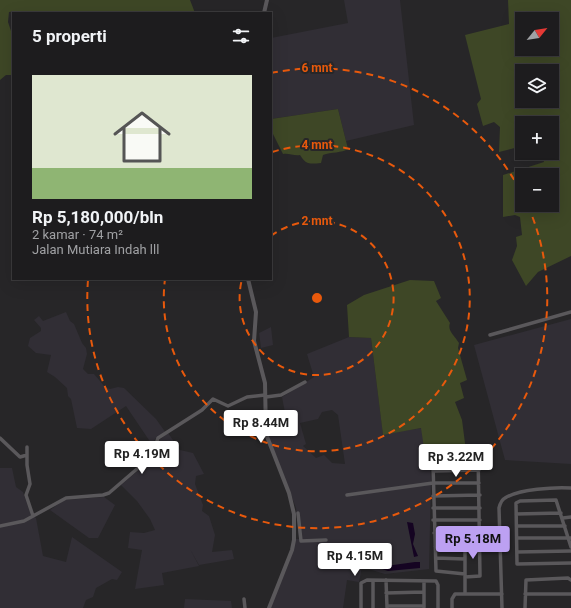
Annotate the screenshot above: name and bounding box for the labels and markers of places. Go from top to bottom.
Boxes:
centre of rings [310,291,324,305]
pin: Rp 8.44M [220,410,302,444]
pin: Rp 4.19M [101,441,183,475]
pin: Rp 3.22M [415,444,497,478]
pin: Rp 5.18M [432,526,514,560]
pin: Rp 4.15M [314,543,396,577]

